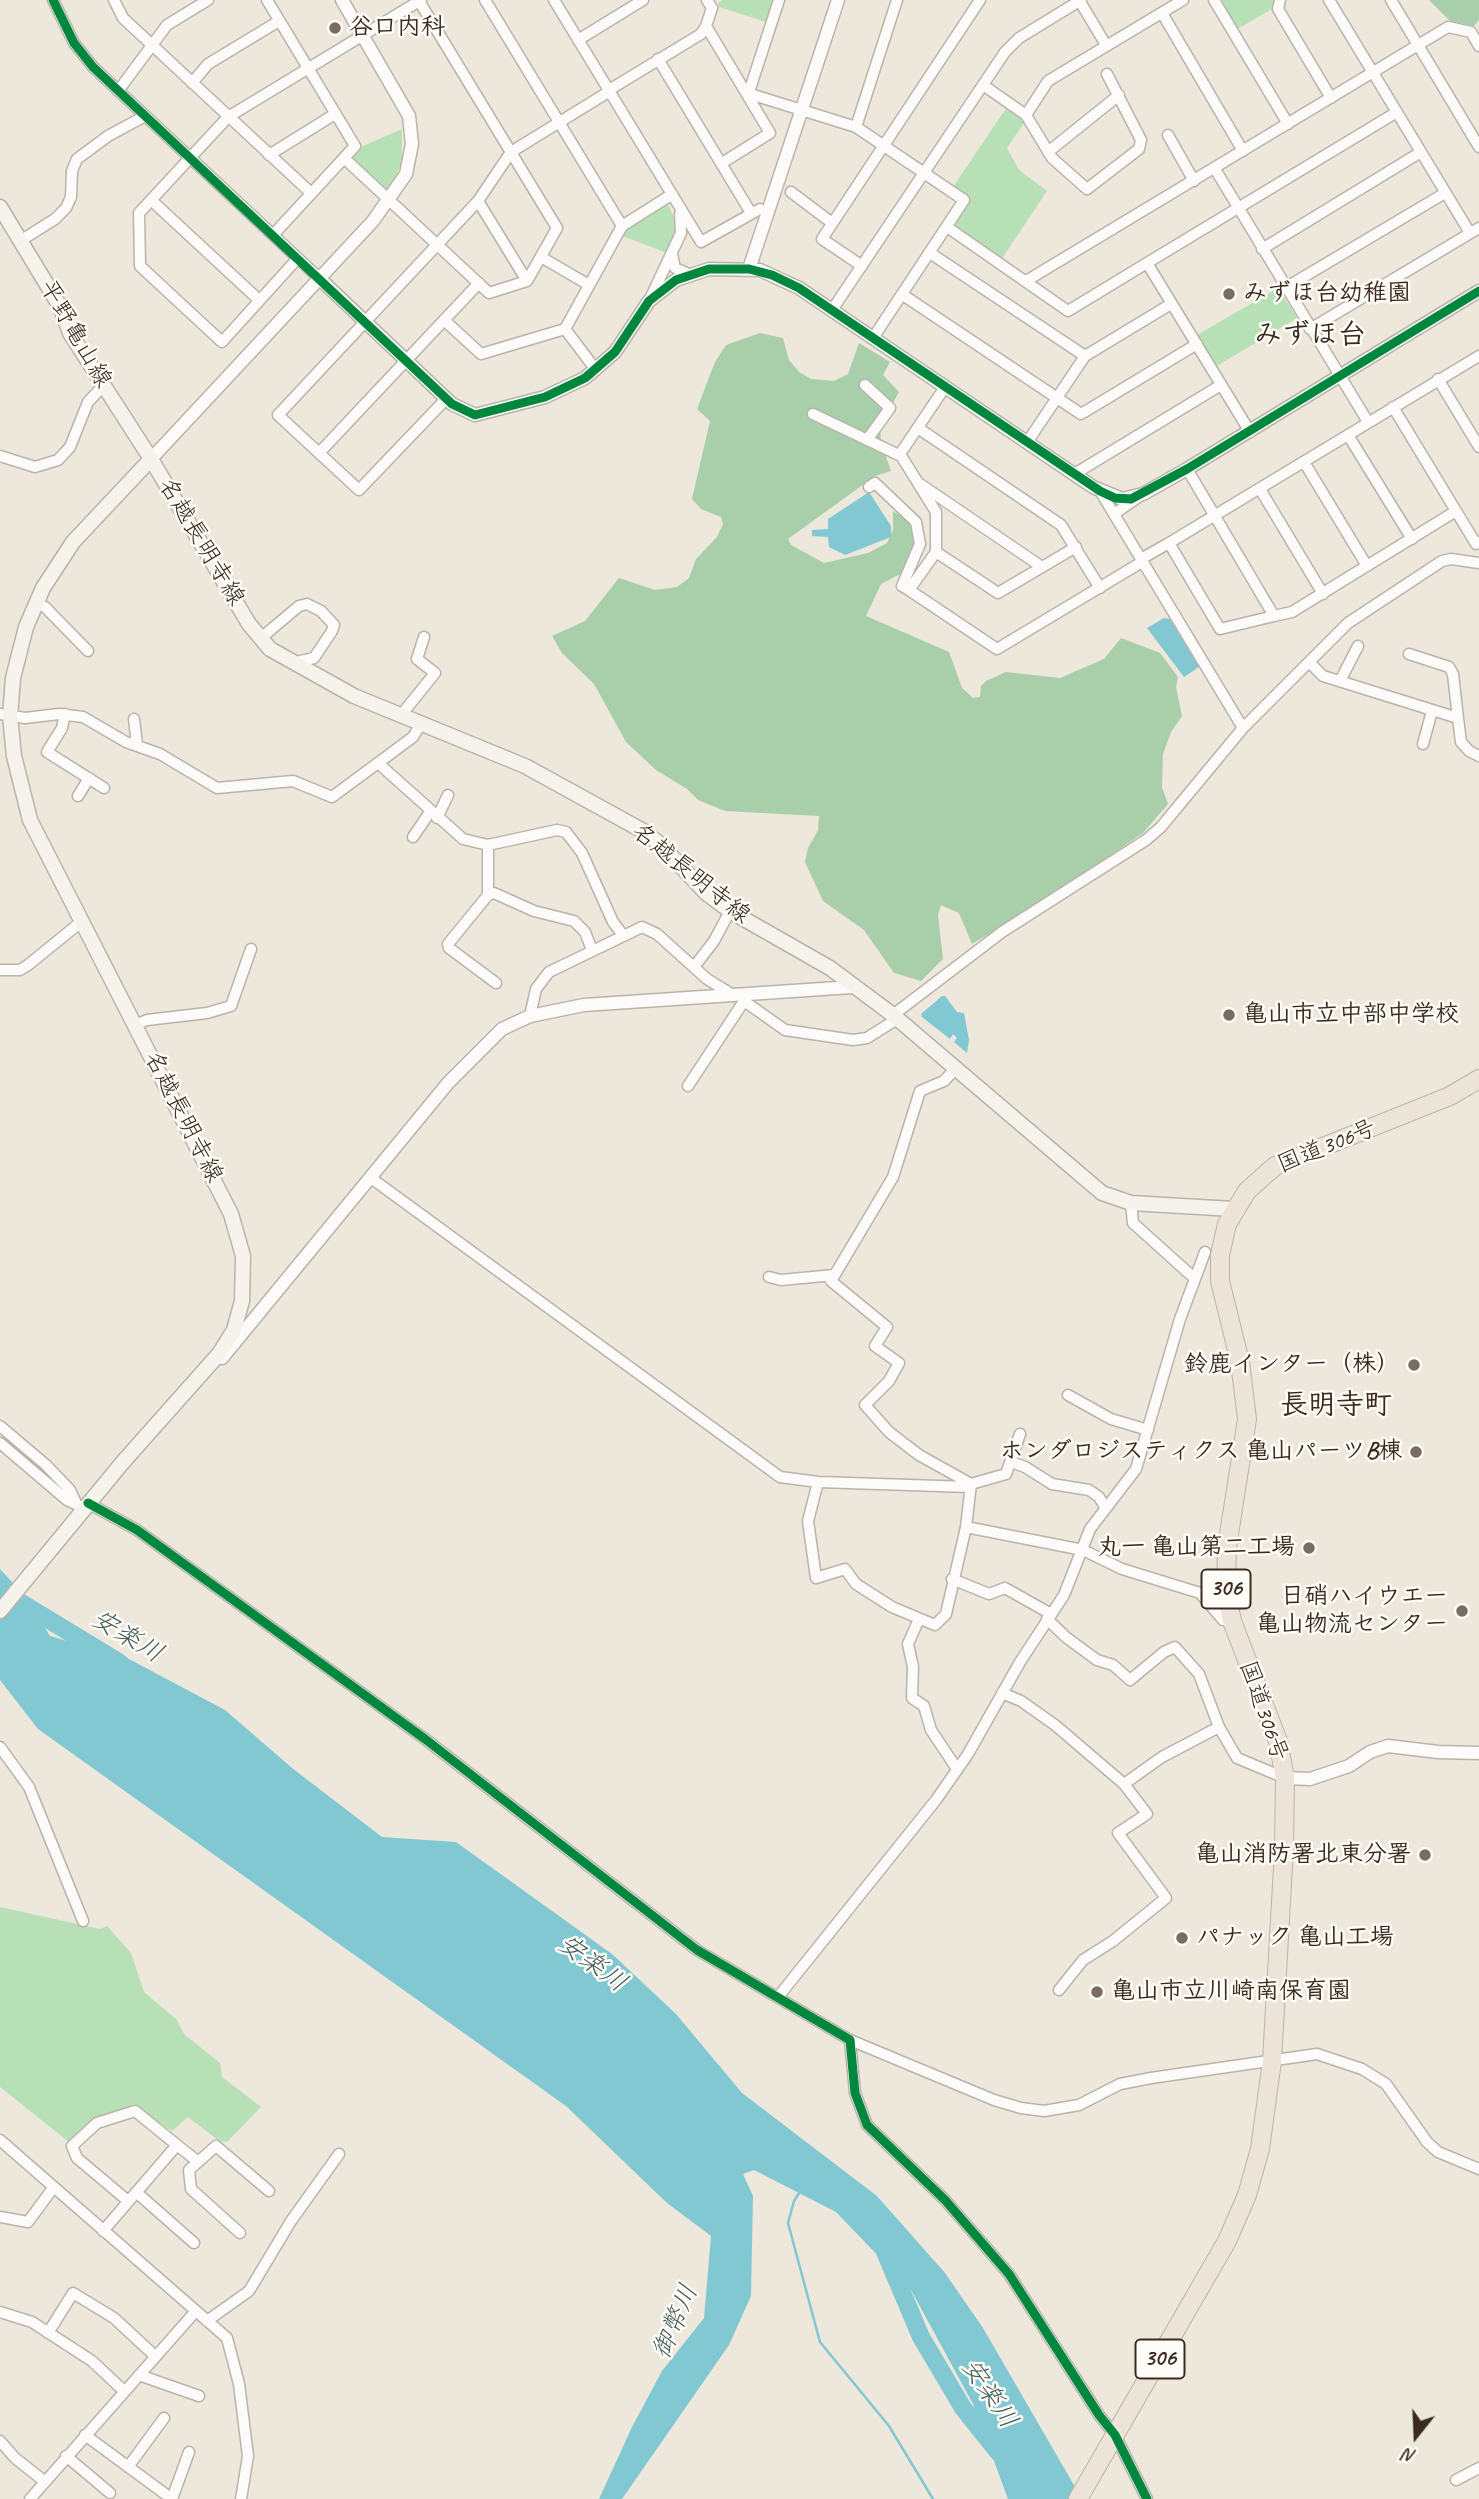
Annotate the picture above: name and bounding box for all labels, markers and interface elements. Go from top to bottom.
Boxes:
place label: 谷口内科 [349,14,445,42]
marker: 谷口内科 [327,20,343,36]
street label: 平野亀山線 [33,275,117,393]
place label: みずほ台幼稚園 [1243,280,1411,308]
marker: みずほ台幼稚園 [1221,286,1237,302]
district label: みずほ台 [1254,319,1366,353]
street label: 名越長明寺線 [152,473,250,611]
street label: 名越長明寺線 [626,817,756,931]
place label: 亀山市立中部中学校 [1243,1001,1459,1029]
marker: 亀山市立中部中学校 [1221,1007,1237,1023]
street label: 名越長明寺線 [137,1046,229,1188]
street label: 国道306号 [1273,1114,1381,1180]
place label: 鈴鹿インター（株） [1184,1351,1400,1379]
marker: 鈴鹿インター（株） [1406,1357,1422,1373]
district label: 長明寺町 [1280,1389,1392,1423]
place label: ホンダロジスティクス 亀山パーツB棟 [1000,1438,1402,1466]
marker: ホンダロジスティクス 亀山パーツB棟 [1408,1444,1424,1460]
place label: 丸一 亀山第二工場 [1097,1534,1295,1562]
marker: 丸一 亀山第二工場 [1301,1540,1317,1556]
road number: 306 [1202,1570,1250,1608]
place label: 日硝ハイウエー 亀山物流センター [1256,1583,1448,1639]
marker: 日硝ハイウエー 亀山物流センター [1454,1603,1470,1619]
water label: 安楽川 [86,1604,168,1670]
street label: 国道306号 [1232,1657,1294,1765]
place label: 亀山消防署北東分署 [1195,1841,1411,1869]
marker: 亀山消防署北東分署 [1417,1847,1433,1863]
place label: パナック 亀山工場 [1196,1924,1394,1952]
water label: 安楽川 [551,1928,633,2000]
marker: パナック 亀山工場 [1174,1930,1190,1946]
place label: 亀山市立川崎南保育園 [1111,1978,1351,2006]
marker: 亀山市立川崎南保育園 [1089,1984,1105,2000]
water label: 御幣川 [646,2280,706,2364]
road number: 306 [1136,2340,1184,2378]
water label: 安楽川 [954,2353,1024,2435]
north arrow [1381,2401,1451,2471]
text: N [1400,2443,1419,2469]

